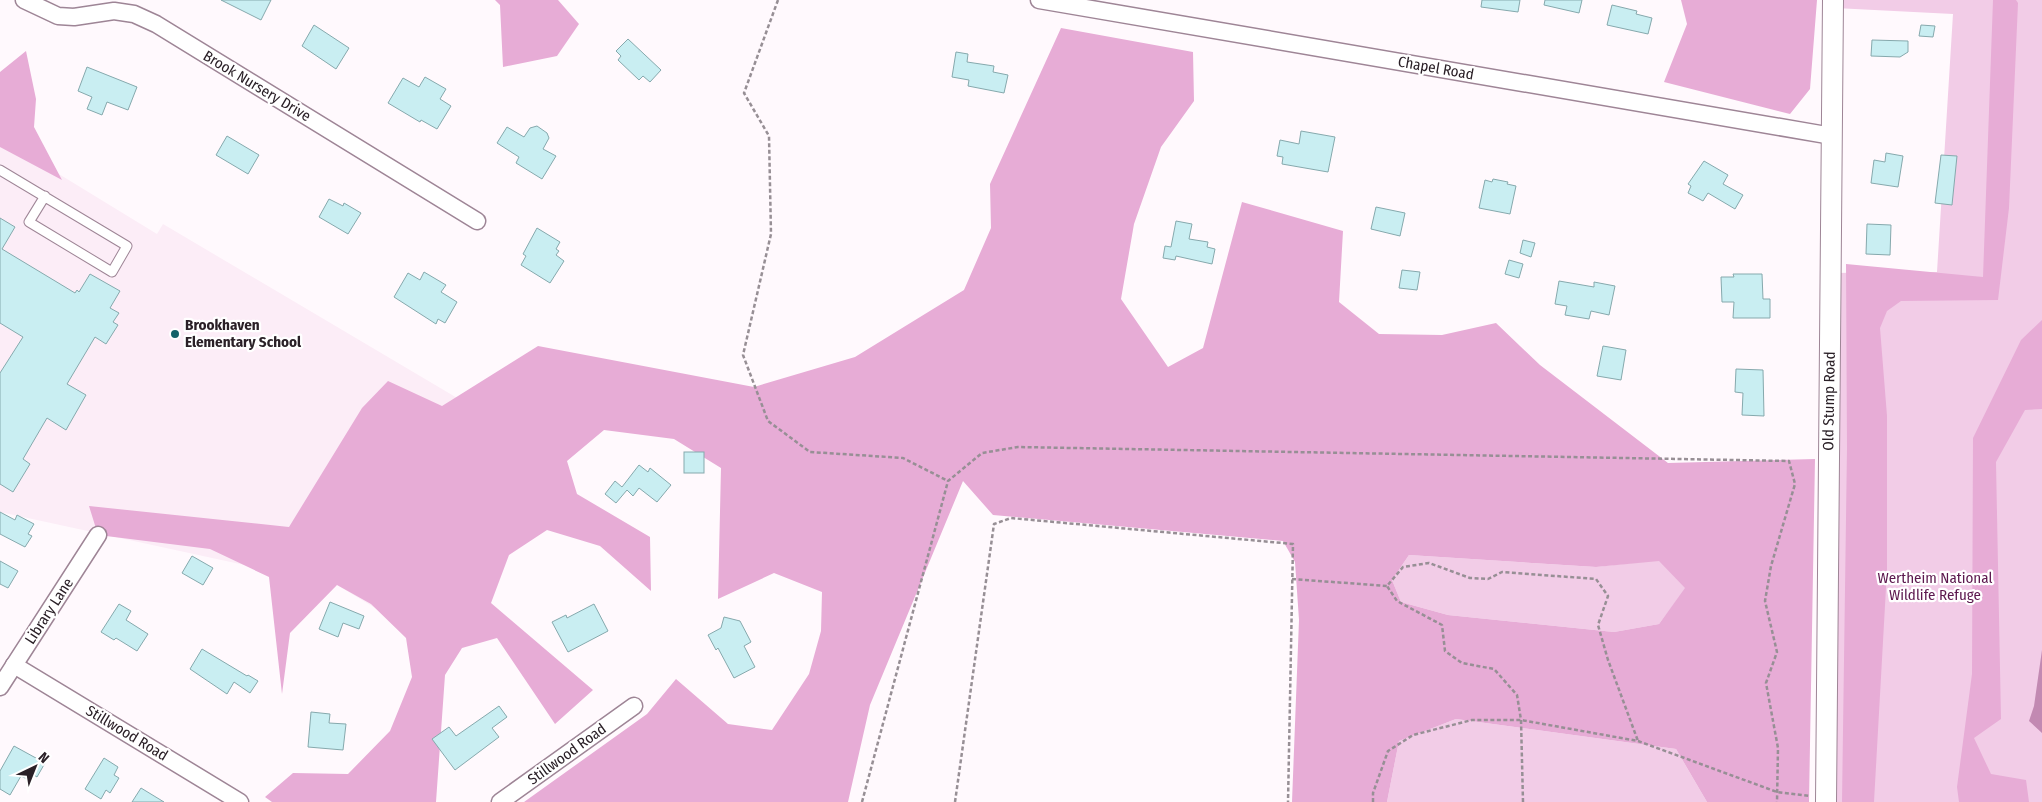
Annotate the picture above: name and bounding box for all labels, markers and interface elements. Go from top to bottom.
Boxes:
street label: Brook Nursery Drive [200,47,314,125]
street label: Chapel Road [1397,52,1475,84]
place label: Brookhaven Elementary School [185,316,302,351]
marker: Brookhaven Elementary School [169,328,181,340]
street label: Old Stump Road [1819,351,1839,451]
park label: Wertheim National Wildlife Refuge [1878,569,1992,604]
street label: Library Lane [21,575,77,647]
street label: Stillwood Road [83,702,171,764]
street label: Stillwood Road [524,720,610,788]
north arrow [10,742,60,792]
text: N [35,749,52,767]

